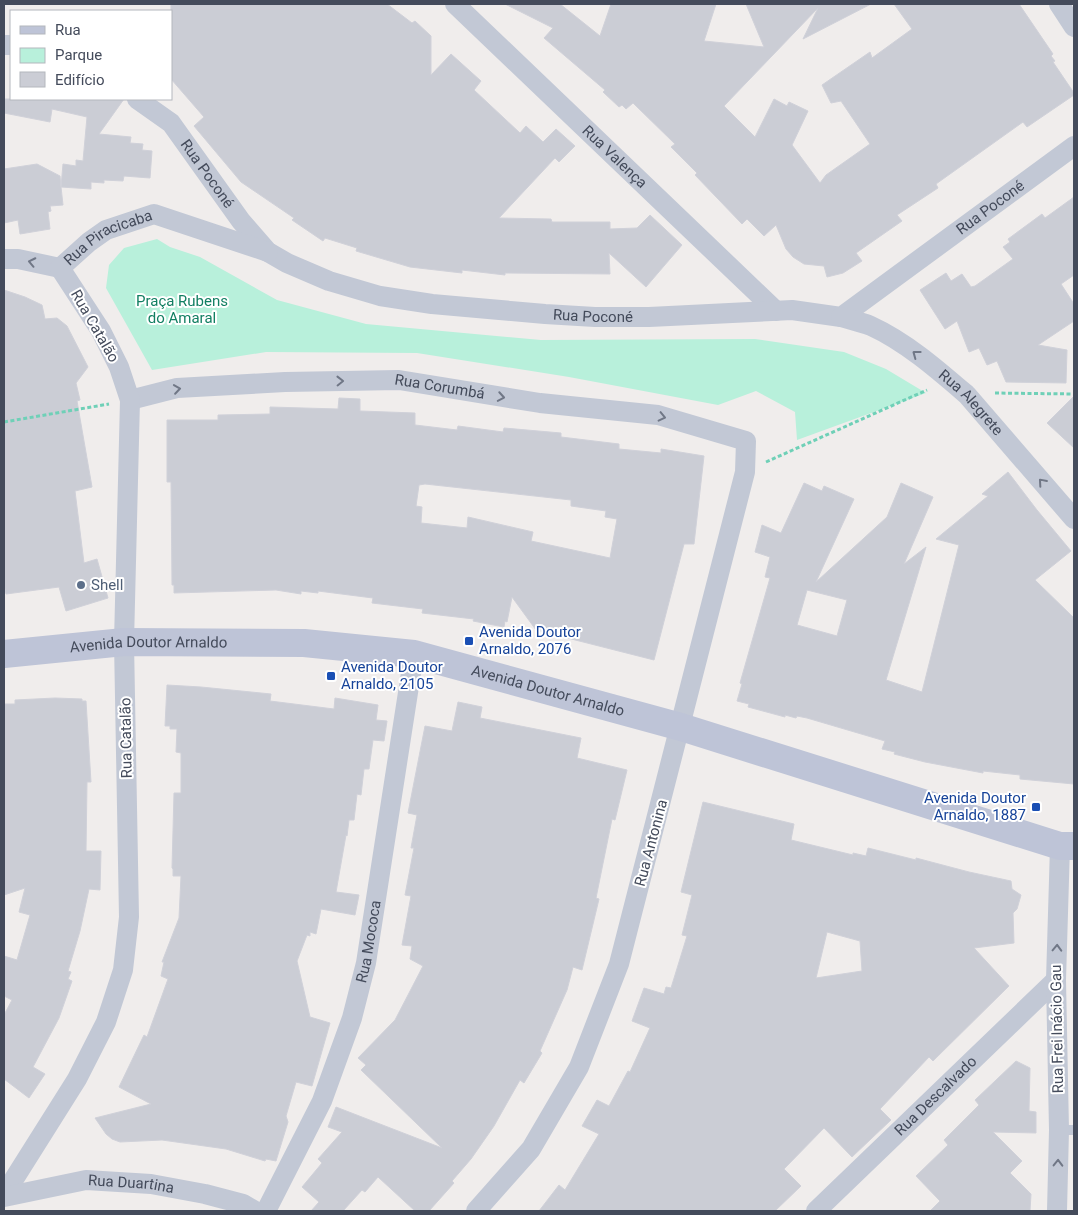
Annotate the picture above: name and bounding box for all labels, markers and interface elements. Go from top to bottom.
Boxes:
legend [10,10,172,100]
text: Rua [55,21,81,39]
text: Parque [55,46,102,64]
text: Edifício [55,71,104,89]
street label: Rua Valença [579,122,651,192]
street label: Rua Poconé [177,136,238,212]
street label: Rua Poconé [953,176,1028,238]
street label: Rua Piracicaba [60,206,154,269]
one-way arrow [28,257,36,268]
street label: Rua Catalão [67,287,123,365]
park label: Praça Rubens do Amaral [136,292,228,327]
street label: Rua Poconé [552,305,633,326]
one-way arrow [913,352,922,360]
street label: Rua Alegrete [935,366,1007,439]
street label: Rua Corumbá [393,370,486,403]
one-way arrow [336,376,344,386]
one-way arrow [174,384,182,395]
one-way arrow [496,391,505,401]
one-way arrow [657,411,666,422]
one-way arrow [1040,479,1048,488]
place label: Shell [91,576,123,594]
marker: Shell [75,579,87,591]
place label: Avenida Doutor Arnaldo, 2076 [479,623,581,658]
street label: Avenida Doutor Arnaldo [69,633,227,656]
marker: Avenida Doutor Arnaldo, 2076 [463,635,475,647]
place label: Avenida Doutor Arnaldo, 2105 [341,658,443,693]
street label: Avenida Doutor Arnaldo [469,661,626,720]
marker: Avenida Doutor Arnaldo, 2105 [325,670,337,682]
street label: Rua Catalão [116,697,136,779]
place label: Avenida Doutor Arnaldo, 1887 [924,789,1026,824]
street label: Rua Antonina [631,798,671,888]
marker: Avenida Doutor Arnaldo, 1887 [1030,801,1042,813]
street label: Rua Mococa [352,899,385,985]
one-way arrow [1052,943,1062,951]
street label: Rua Frei Inácio Gau [1047,965,1067,1093]
street label: Rua Descalvado [891,1052,980,1139]
one-way arrow [1053,1158,1063,1166]
street label: Rua Duartina [88,1171,176,1197]

